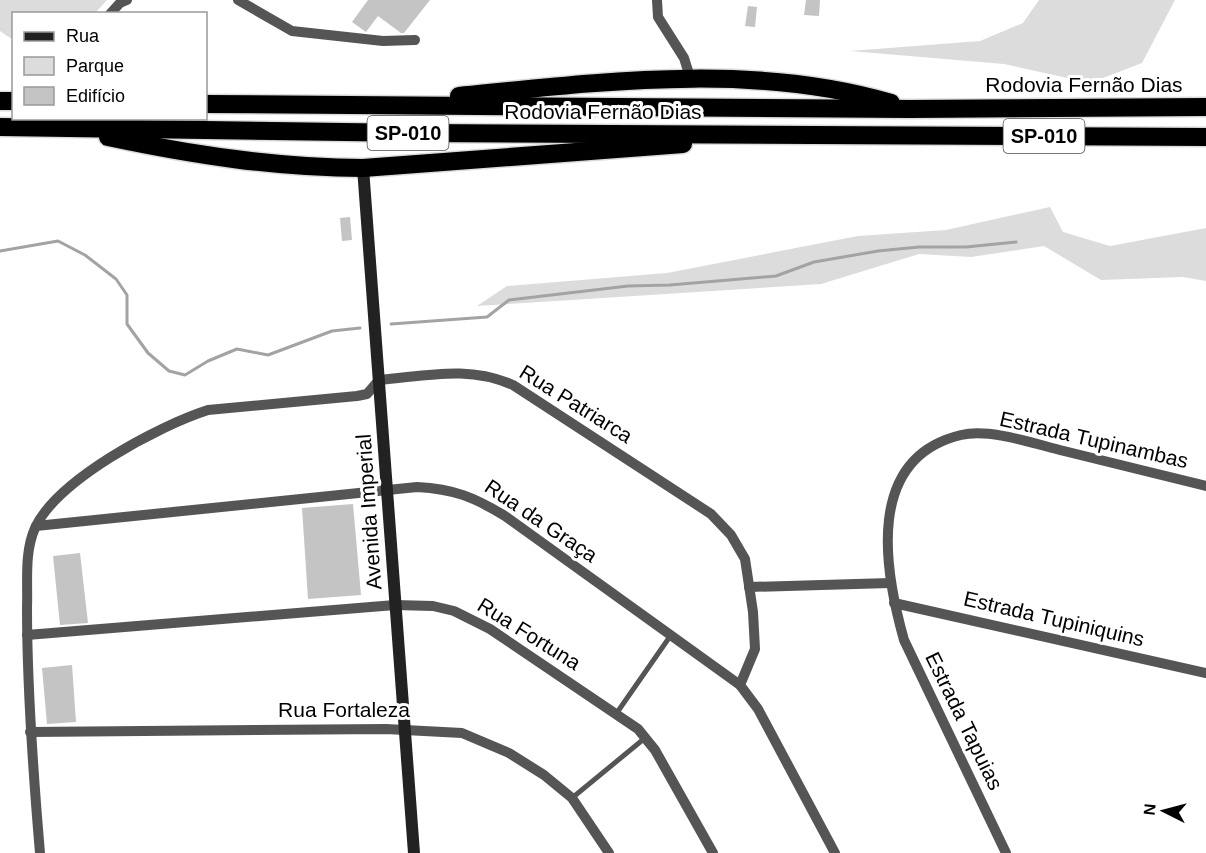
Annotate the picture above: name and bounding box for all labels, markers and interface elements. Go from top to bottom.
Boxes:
legend [12,12,207,120]
text: Rua [66,26,100,46]
text: Parque [66,56,124,76]
street label: Rodovia Fernão Dias [985,73,1183,96]
text: Edifício [66,86,125,106]
street label: Rodovia Fernão Dias [504,100,702,123]
road number: SP-010 [368,116,448,150]
road number: SP-010 [1004,119,1084,153]
street label: Rua Patriarca [516,360,637,448]
street label: Estrada Tupinambas [998,407,1191,472]
street label: Avenida Imperial [352,433,385,591]
street label: Rua da Graça [481,474,602,567]
street label: Estrada Tupiniquins [962,587,1147,650]
street label: Rua Fortuna [474,593,585,674]
street label: Estrada Tapuias [921,648,1008,793]
street label: Rua Fortaleza [278,698,410,721]
north arrow [1134,781,1194,841]
text: N [1141,803,1159,816]

